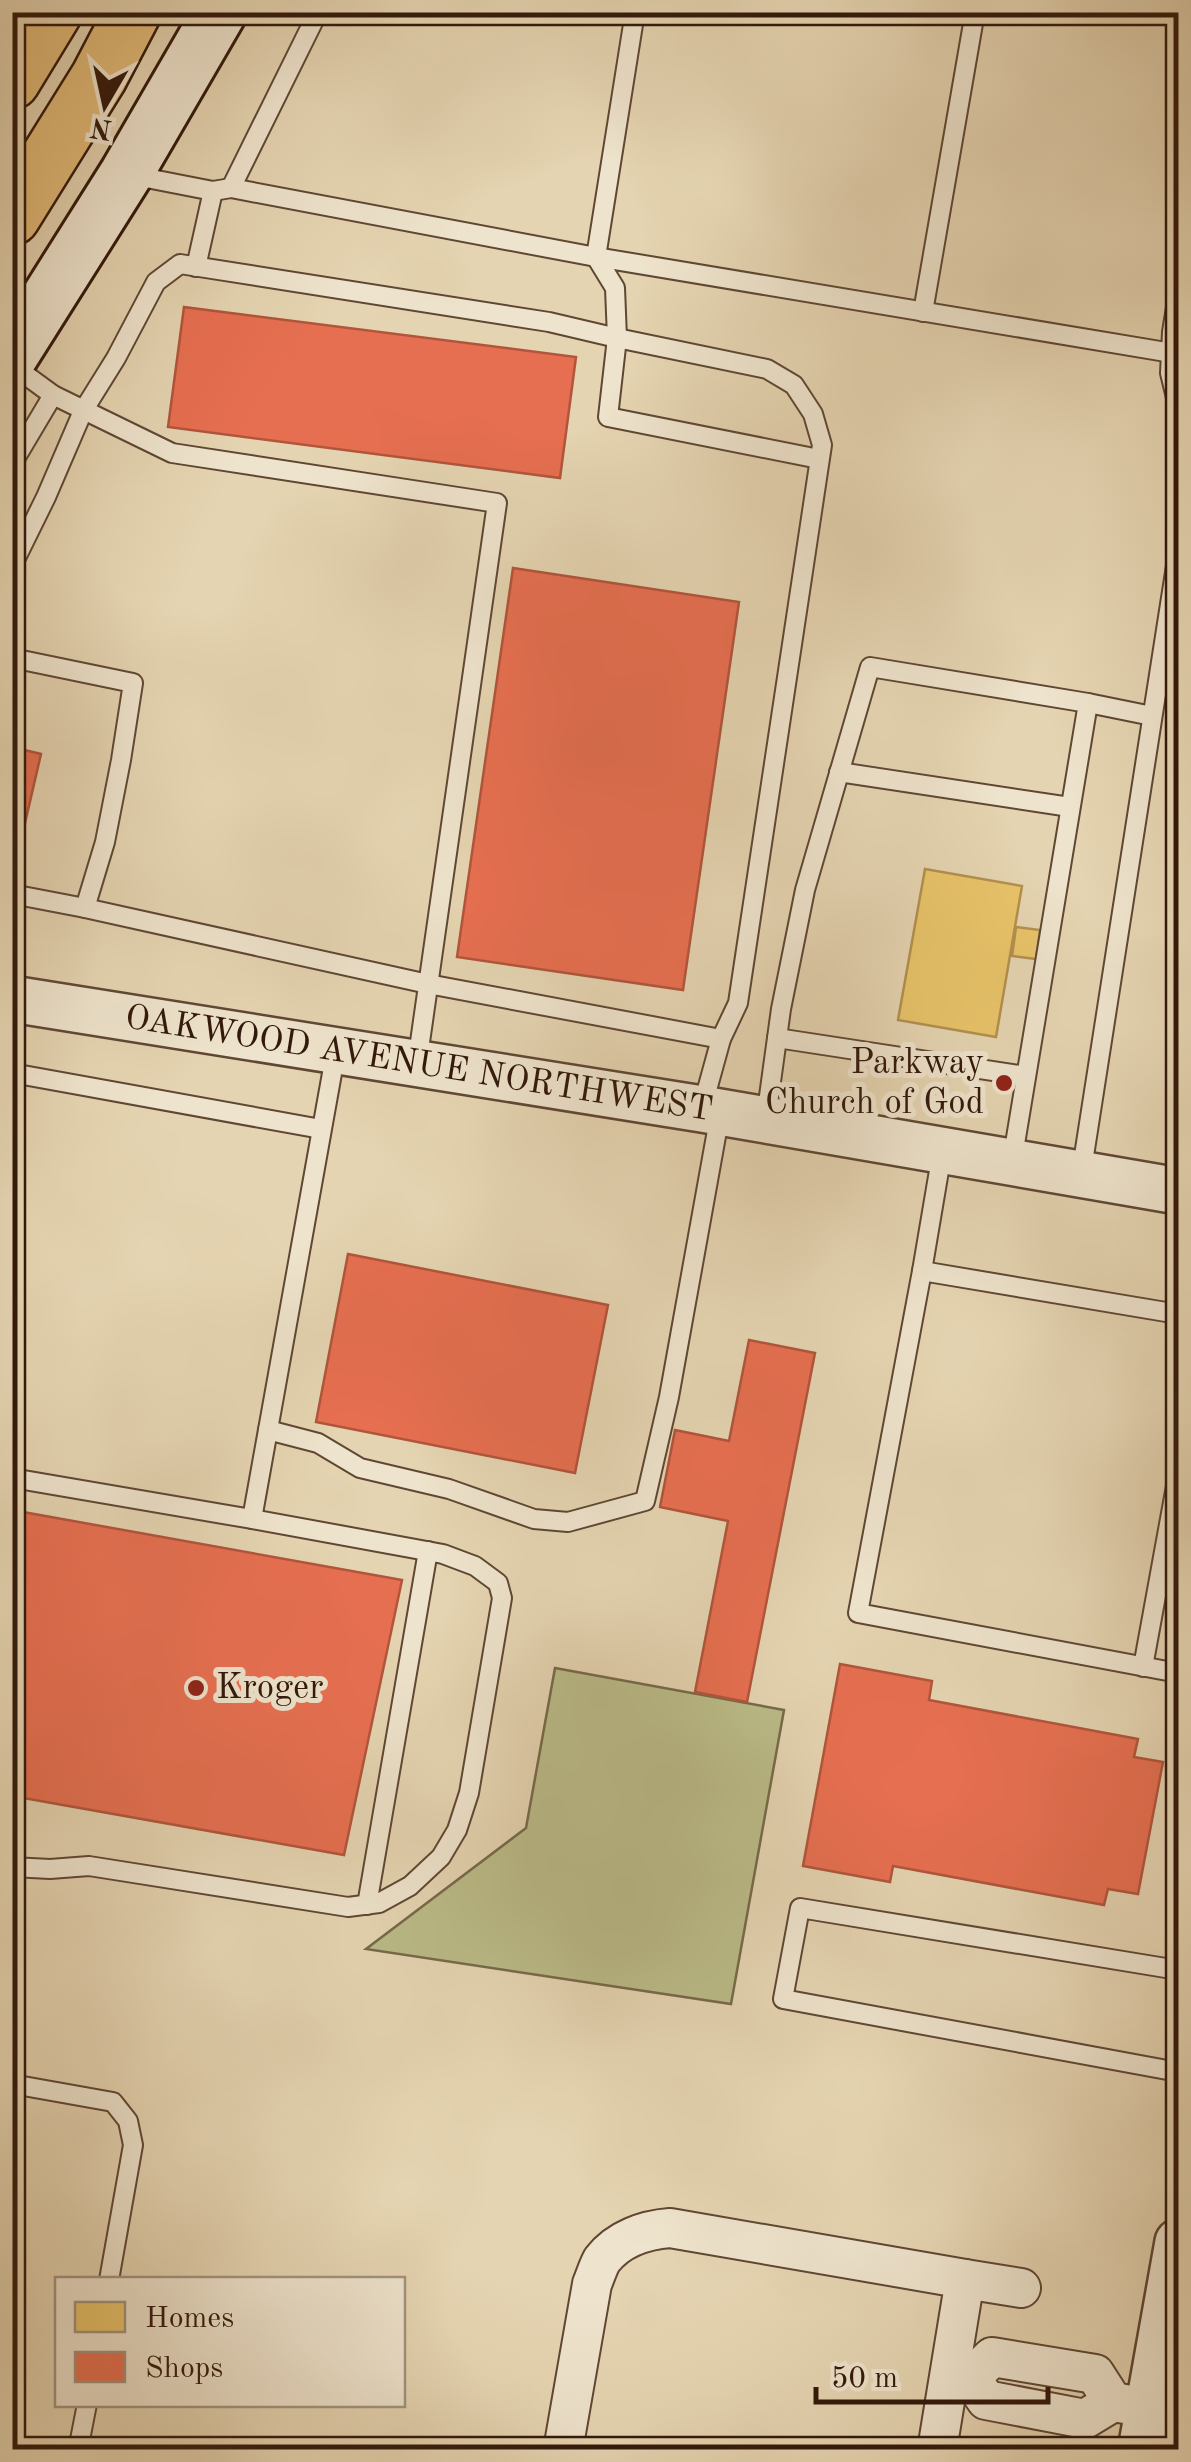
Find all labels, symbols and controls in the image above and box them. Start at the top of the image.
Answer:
north arrow [55,55,155,155]
text: N [88,111,114,142]
street label: OAKWOOD AVENUE NORTHWEST [122,1000,715,1128]
place label: Parkway Church of God [765,1046,984,1121]
marker: Parkway Church of God [993,1072,1015,1094]
place label: Kroger [216,1671,324,1706]
marker: Kroger [185,1677,207,1699]
legend [55,2277,405,2407]
text: Homes [145,2304,234,2334]
scale bar [816,2342,1048,2404]
text: Shops [145,2354,223,2384]
text: 50 m [831,2364,898,2394]

